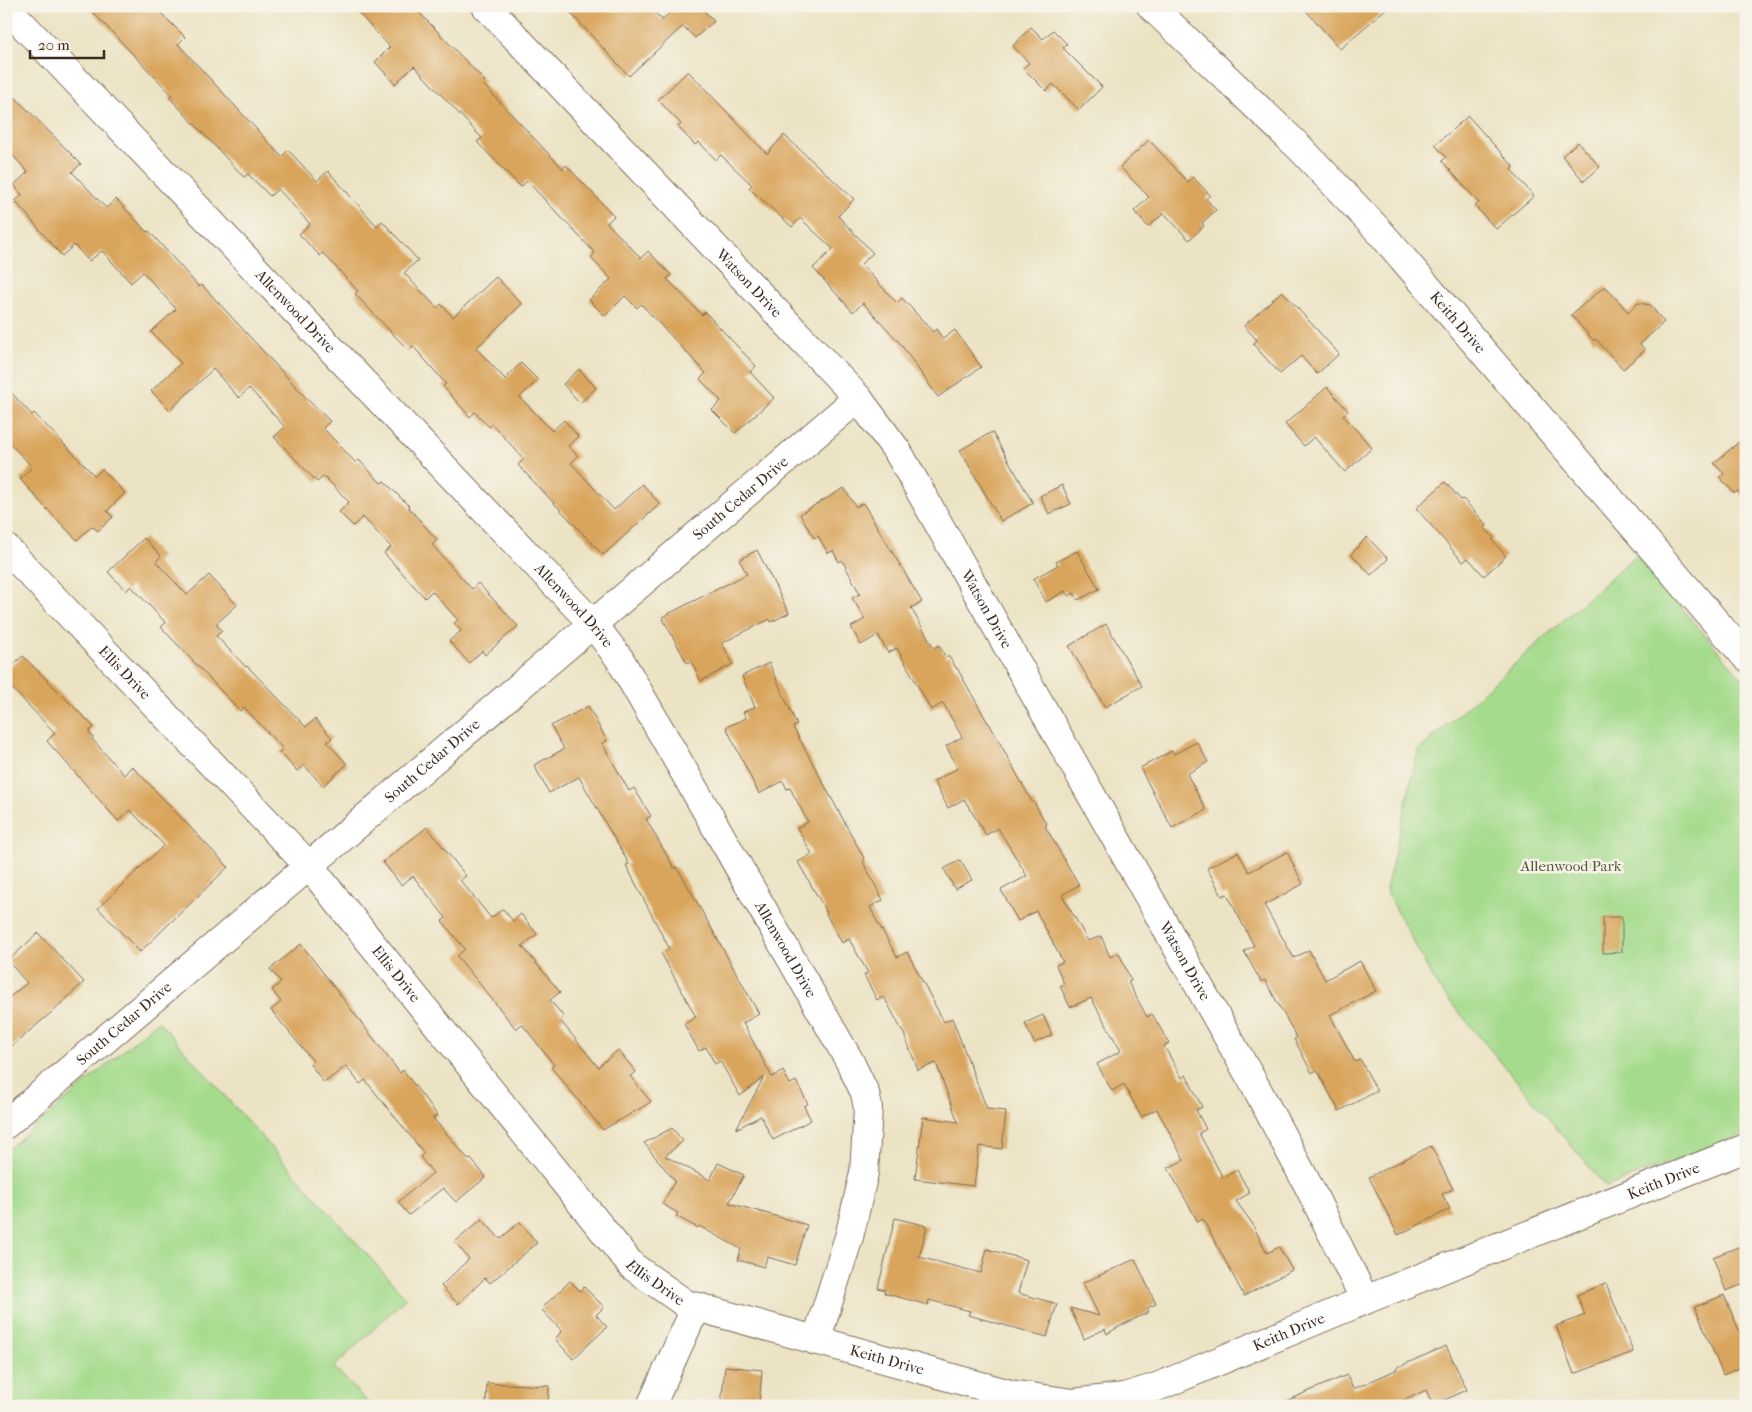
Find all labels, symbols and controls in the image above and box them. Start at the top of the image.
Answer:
scale bar [30,28,104,60]
text: 20 m [38,36,70,54]
street label: Watson Drive [712,244,786,322]
street label: Allenwood Drive [251,265,340,357]
street label: Keith Drive [1426,288,1490,357]
street label: South Cedar Drive [689,452,792,544]
street label: Allenwood Drive [530,559,617,652]
street label: Watson Drive [957,566,1016,652]
street label: Ellis Drive [95,642,155,704]
street label: South Cedar Drive [381,715,484,806]
park label: Allenwood Park [1519,857,1622,875]
street label: Allenwood Drive [751,897,821,1001]
street label: Watson Drive [1155,918,1215,1004]
street label: Ellis Drive [368,942,425,1006]
street label: South Cedar Drive [73,977,176,1069]
street label: Keith Drive [1625,1158,1703,1203]
street label: Ellis Drive [622,1256,689,1310]
street label: Keith Drive [1250,1309,1328,1355]
street label: Keith Drive [848,1341,927,1379]

